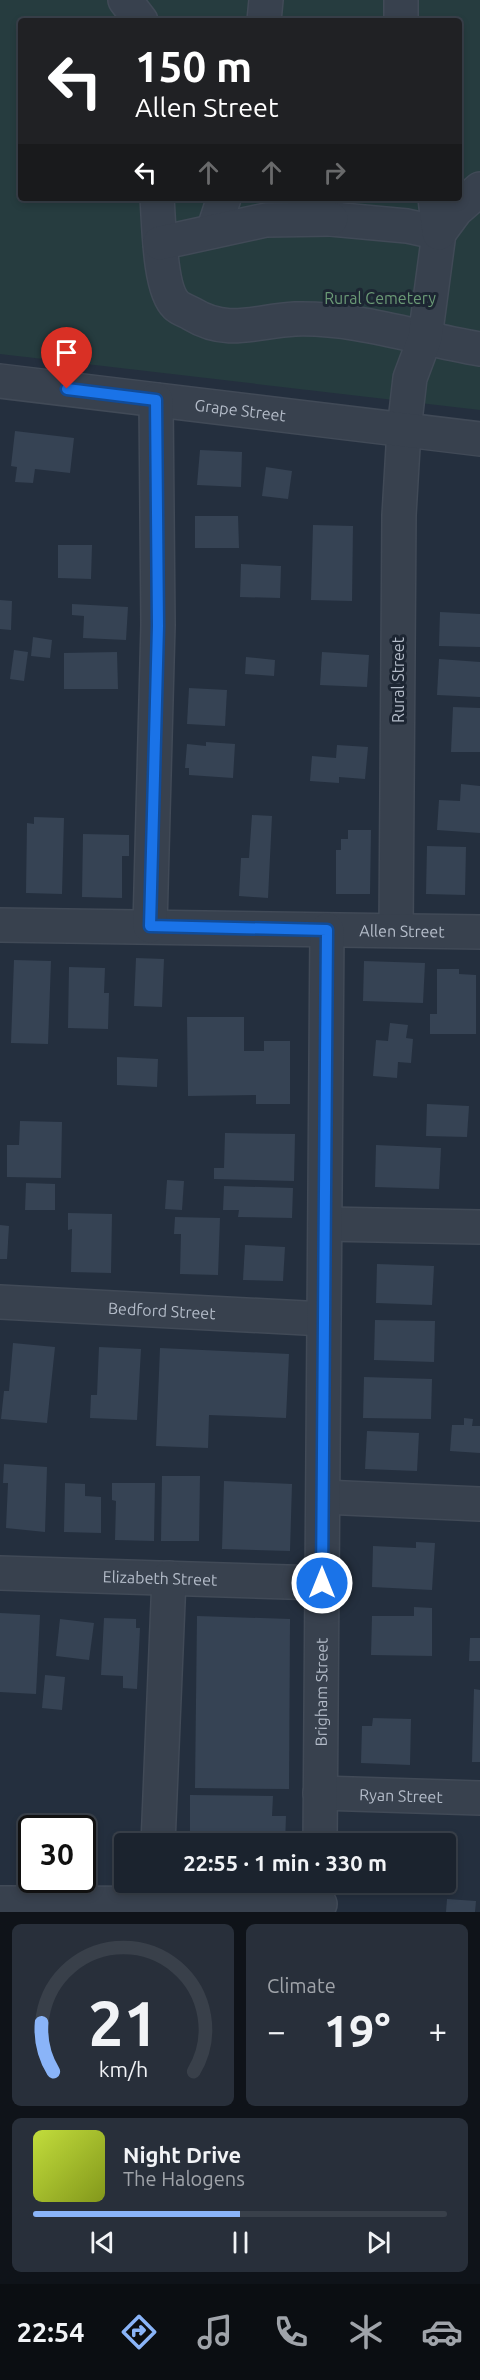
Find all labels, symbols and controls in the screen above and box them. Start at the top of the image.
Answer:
icon: left [36,42,114,120]
text: 150 m [135,43,252,90]
text: Allen Street [135,92,279,122]
icon: left [129,156,162,189]
icon: ahead [192,156,225,189]
icon: ahead [255,156,288,189]
icon: right [318,156,351,189]
park label: Rural Cemetery [324,289,436,307]
pin [41,327,92,389]
icon: arrive [50,336,83,369]
street label: Grape Street [194,396,287,425]
street label: Rural Street [389,636,407,723]
street label: Allen Street [359,921,445,940]
street label: Bedford Street [108,1299,217,1322]
position arrow [290,1551,354,1615]
street label: Elizabeth Street [102,1567,218,1589]
street label: Brigham Street [312,1637,331,1747]
street label: Ryan Street [359,1785,444,1806]
speed limit sign: 30 [18,1815,96,1893]
text: 22:55 · 1 min · 330 m [183,1850,387,1875]
text: Climate [267,1974,336,1997]
text: 21 [88,1988,158,2058]
text: 19° [324,2005,390,2056]
text: − [267,2012,286,2049]
text: + [428,2012,447,2049]
text: km/h [98,2057,148,2081]
text: Night Drive [123,2142,241,2167]
text: The Halogens [123,2167,245,2190]
icon: previous [86,2226,119,2259]
icon: pause [224,2226,257,2259]
icon: next [362,2226,395,2259]
icon: directions [118,2311,160,2353]
icon: music [194,2311,236,2353]
icon: phone [270,2311,312,2353]
icon: climate [345,2311,387,2353]
icon: car [421,2311,463,2353]
text: 22:54 [17,2317,84,2347]

